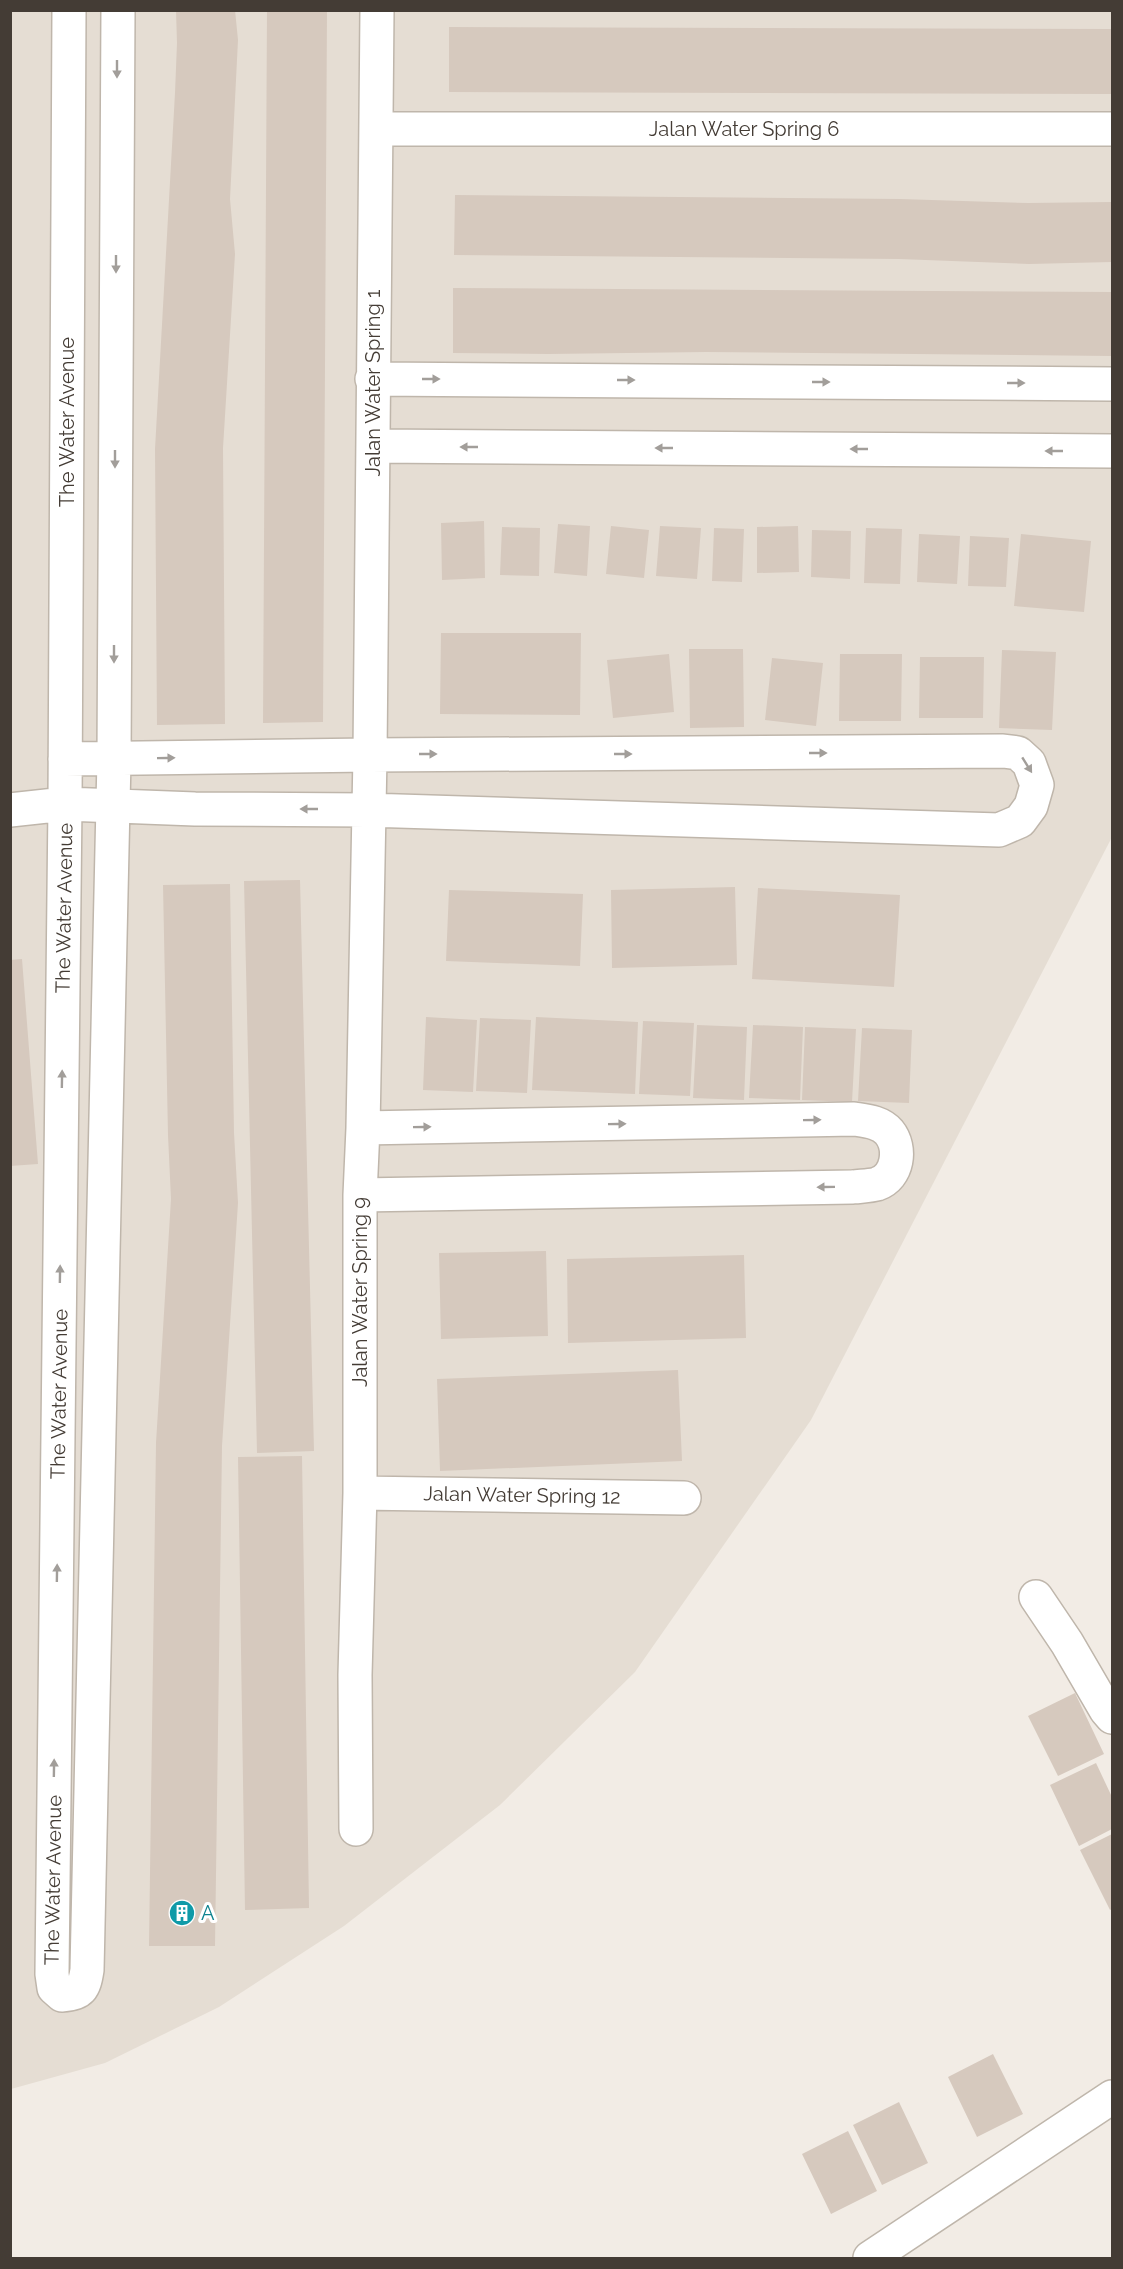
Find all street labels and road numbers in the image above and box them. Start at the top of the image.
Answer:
street label: Jalan Water Spring 6 [649,117,839,141]
street label: Jalan Water Spring 1 [361,289,385,476]
street label: The Water Avenue [55,337,79,507]
street label: The Water Avenue [51,822,77,993]
street label: Jalan Water Spring 9 [348,1197,372,1387]
street label: The Water Avenue [46,1308,72,1479]
street label: Jalan Water Spring 12 [423,1481,621,1509]
street label: The Water Avenue [40,1794,66,1965]

